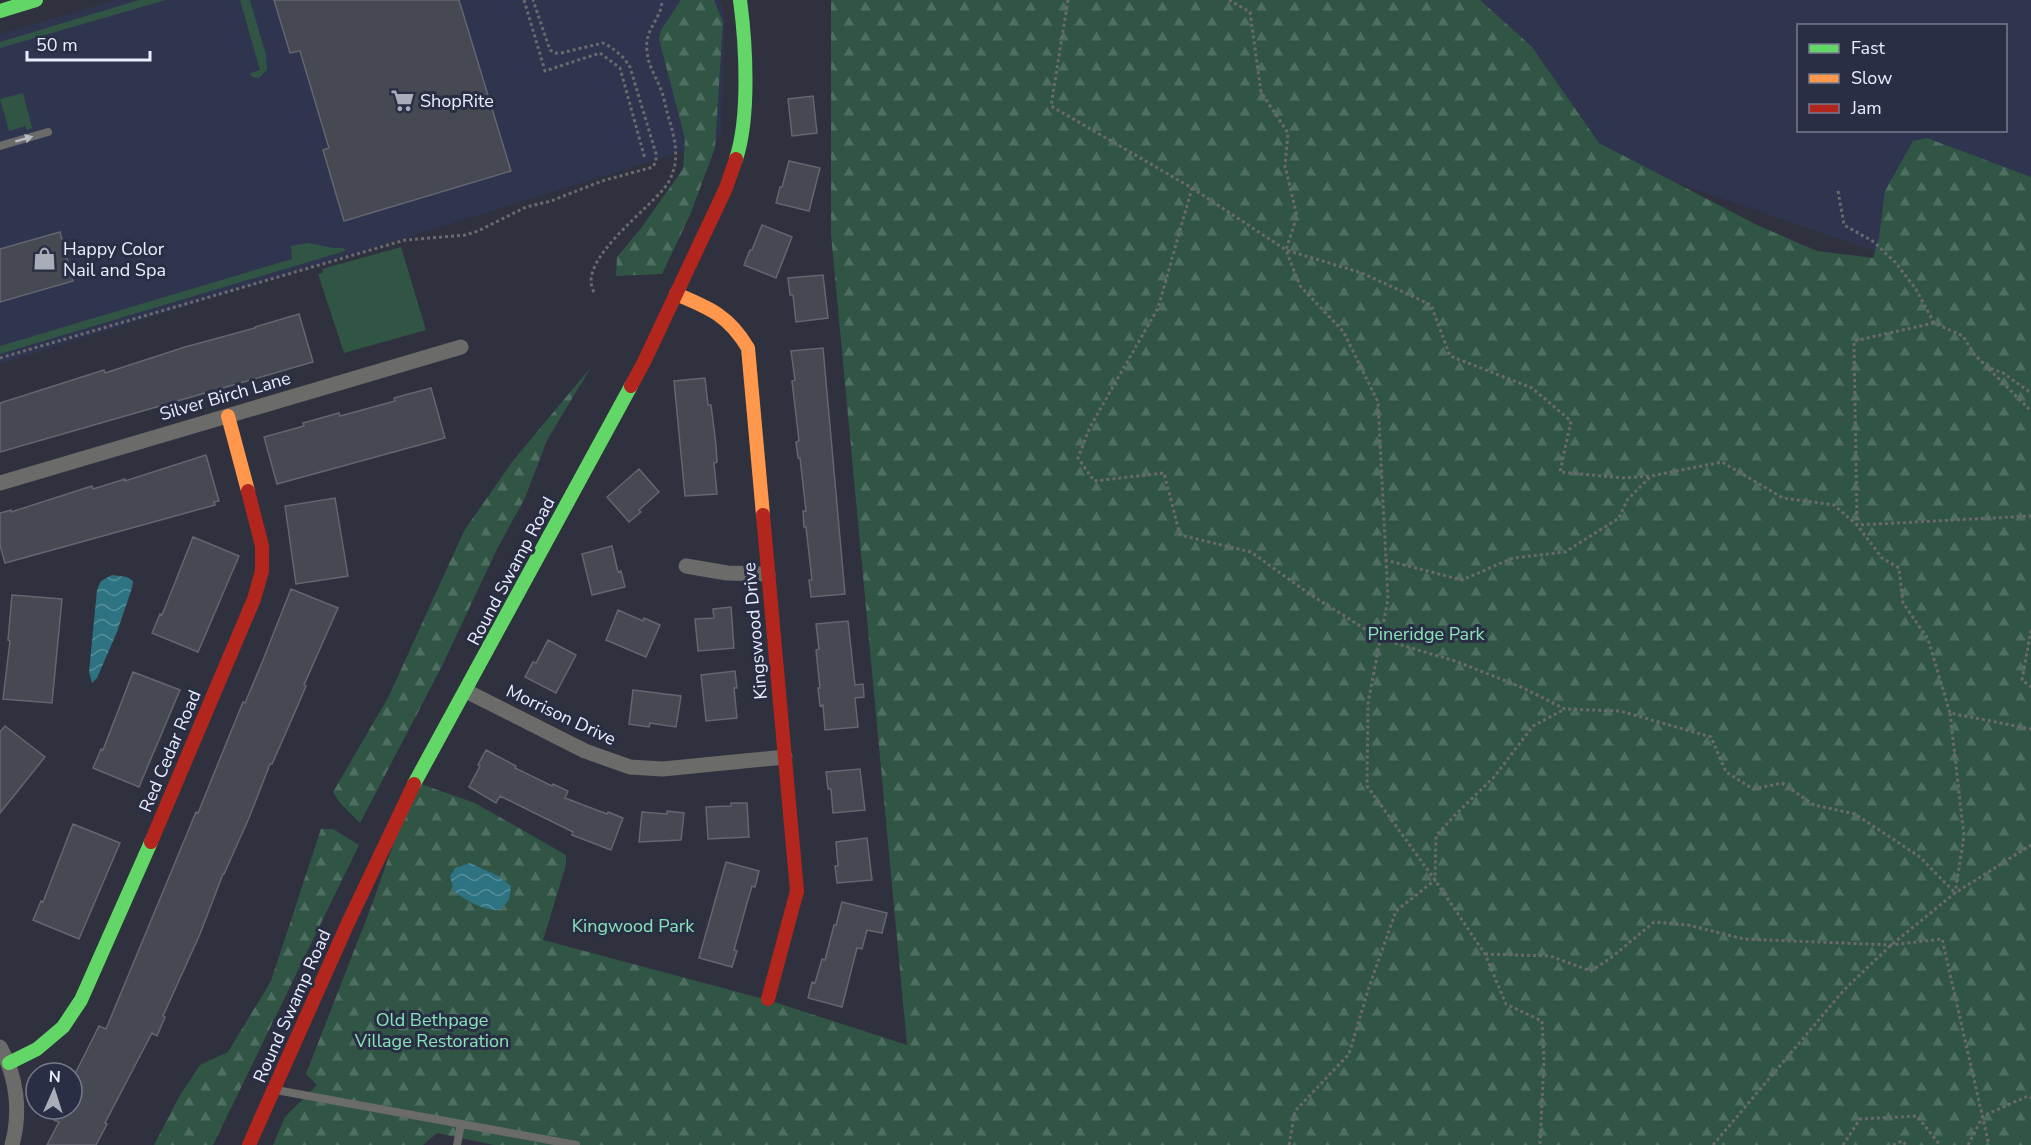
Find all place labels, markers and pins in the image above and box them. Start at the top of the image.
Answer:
supermarket icon: ShopRite [389,88,415,114]
place label: ShopRite [420,89,494,113]
place label: Happy Color Nail and Spa [63,237,166,282]
shop icon: Happy Color Nail and Spa [32,246,58,272]

